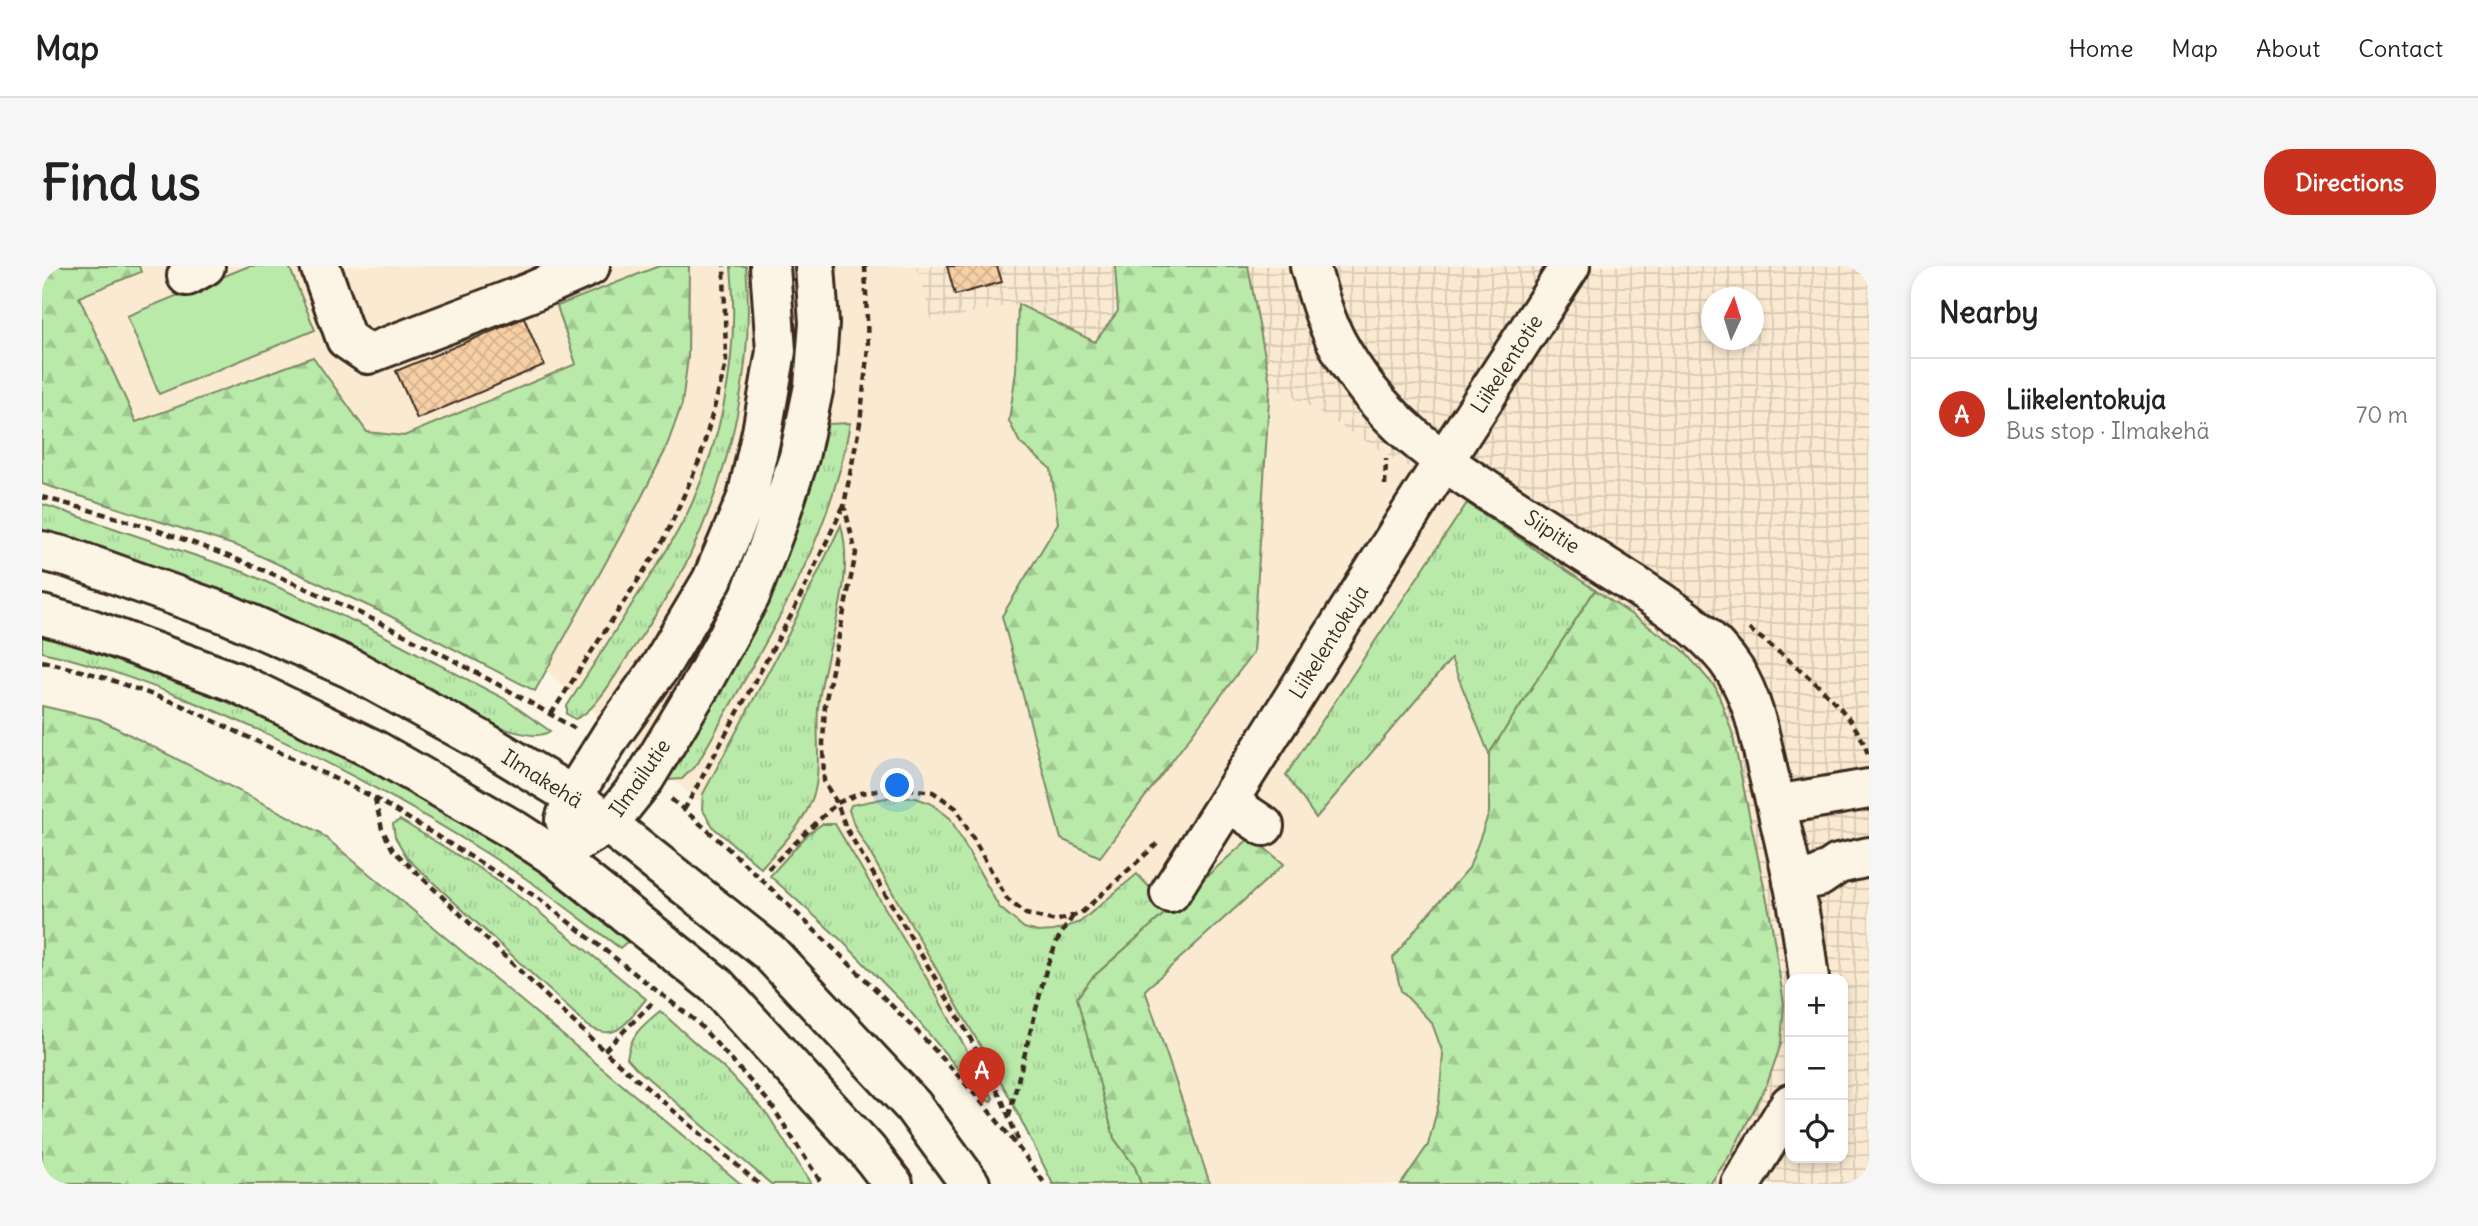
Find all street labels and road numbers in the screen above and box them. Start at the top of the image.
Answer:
street label: Liikelentotie [1465,309,1549,418]
street label: Siipitie [1519,504,1585,559]
street label: Liikelentokuja [1283,580,1374,704]
street label: Ilmailutie [603,733,676,822]
street label: Ilmakehä [497,743,588,814]

